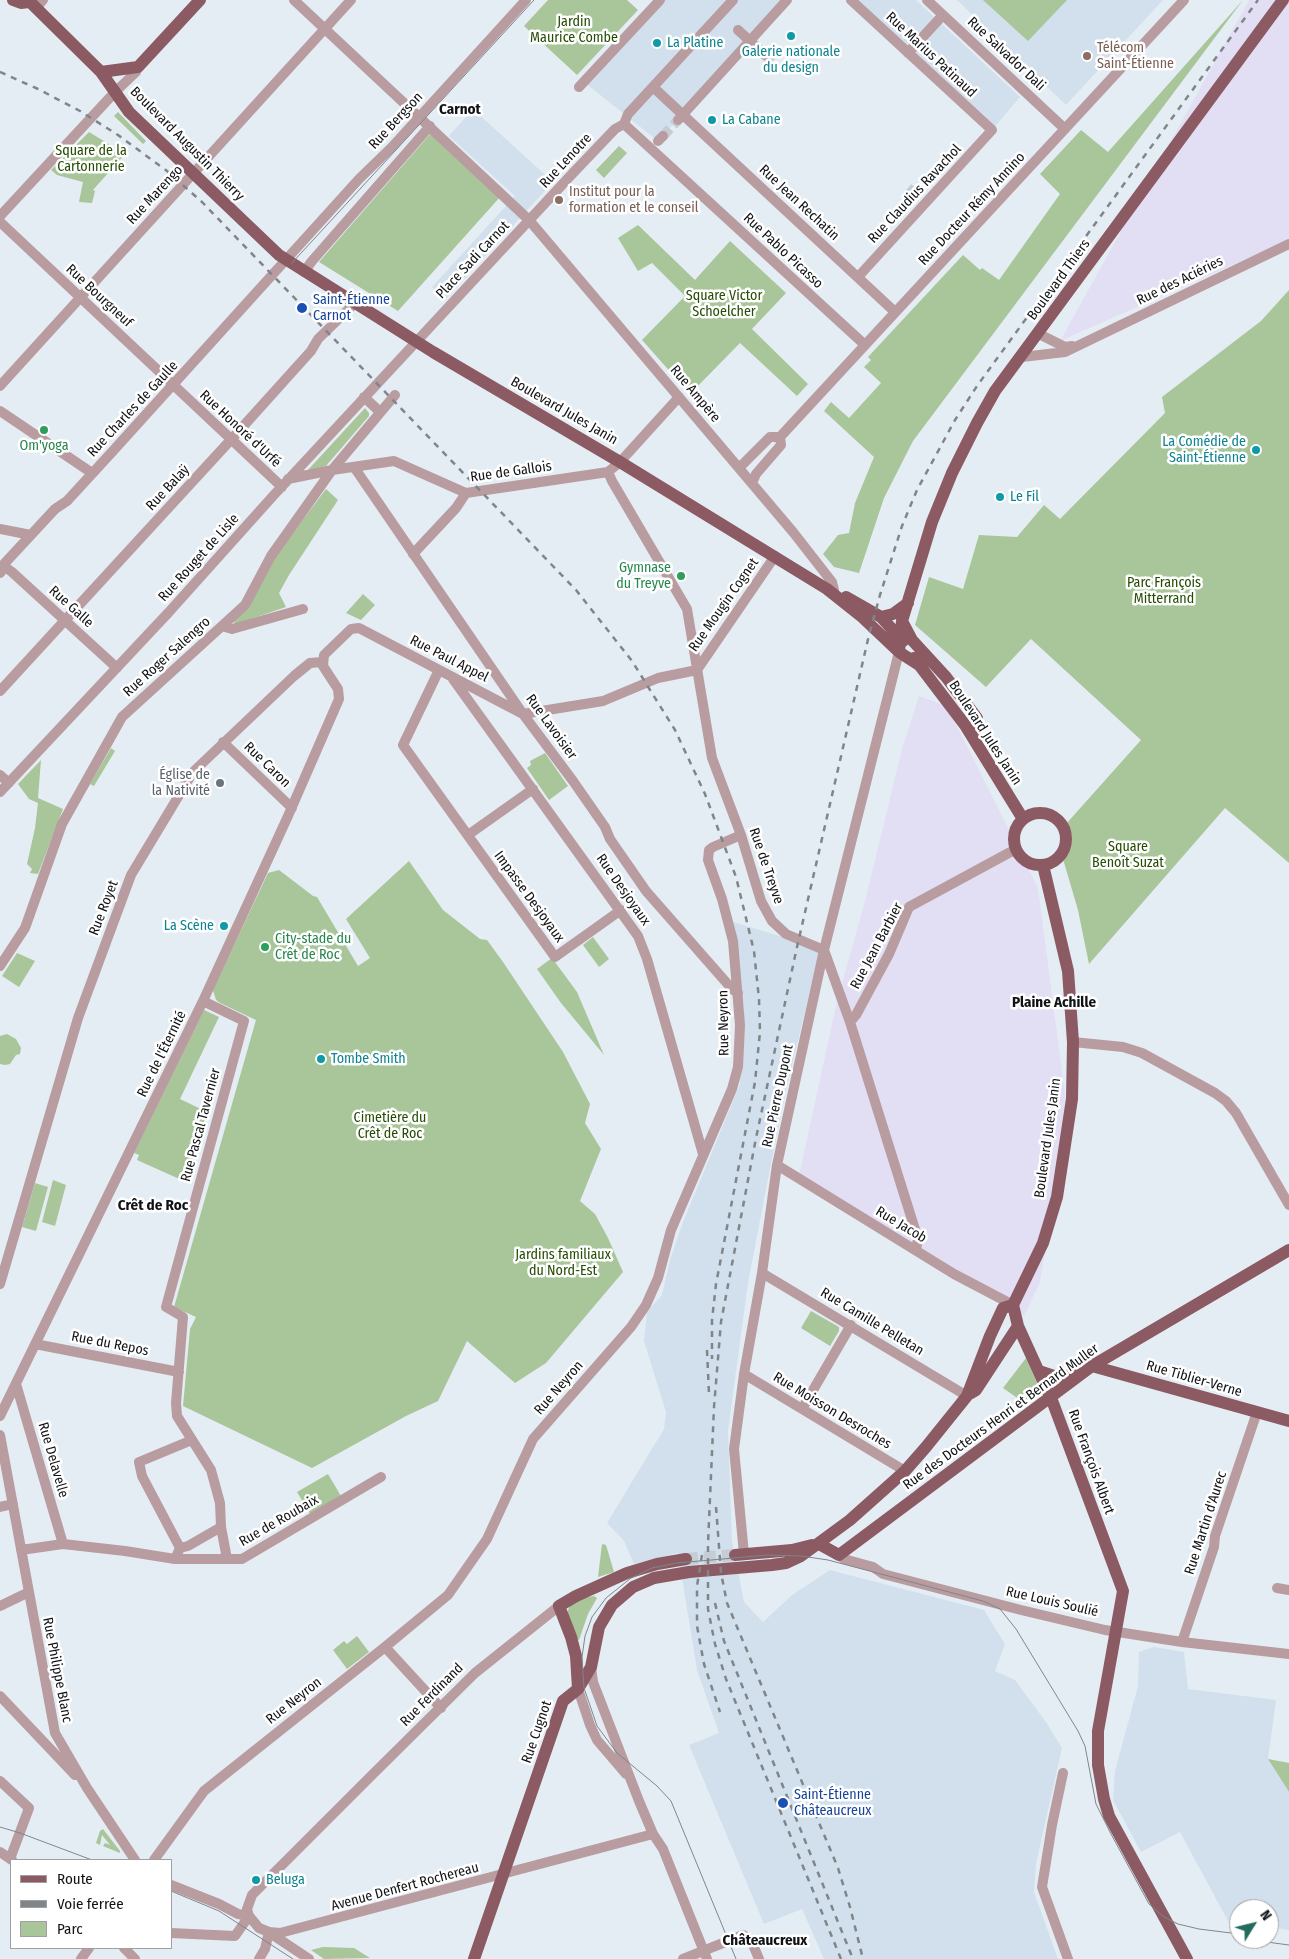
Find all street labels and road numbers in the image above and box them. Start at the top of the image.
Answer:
street label: Rue Marius Patinaud [882,9,980,101]
street label: Rue Salvador Dali [964,14,1048,94]
street label: Boulevard Augustin Thierry [126,83,248,205]
street label: Rue Bergson [365,89,427,153]
street label: Rue Lenotre [536,130,596,192]
street label: Rue Claudius Ravachol [865,141,965,247]
street label: Rue Docteur Rémy Annino [915,149,1029,269]
street label: Rue Marengo [123,162,187,228]
street label: Rue Jean Rechatin [755,162,843,244]
street label: Rue Pablo Picasso [740,210,826,292]
street label: Place Sadi Carnot [433,218,513,302]
street label: Boulevard Thiers [1024,236,1094,324]
street label: Rue des Aciéries [1134,253,1226,309]
street label: Rue Bourgneuf [62,261,136,331]
street label: Rue Charles de Gaulle [84,357,182,461]
street label: Rue Ampère [666,362,724,426]
street label: Boulevard Jules Janin [507,373,621,449]
street label: Rue Honoré d'Urfé [196,387,284,471]
street label: Rue de Gallois [469,458,553,486]
street label: Rue Balaÿ [143,462,193,514]
street label: Rue Rouget de Lisle [155,511,243,605]
street label: Rue Mougin Cognet [686,555,762,655]
street label: Rue Galle [45,583,97,631]
street label: Rue Roger Salengro [120,613,214,701]
street label: Rue Paul Appel [407,632,491,686]
street label: Boulevard Jules Janin [945,678,1025,788]
street label: Rue Lavoisier [522,691,580,763]
street label: Rue Caron [240,739,294,791]
street label: Rue de Treyve [745,826,787,906]
street label: Impasse Desjoyaux [490,848,568,946]
street label: Rue Desjoyaux [592,851,654,929]
street label: Rue Royet [86,878,122,938]
street label: Rue Jean Barbier [847,900,907,992]
street label: Rue Neyron [715,990,733,1056]
street label: Rue de l'Éternité [134,1008,190,1100]
street label: Rue Pierre Dupont [759,1043,797,1149]
street label: Rue Pascal Tavernier [178,1066,224,1184]
street label: Boulevard Jules Janin [1031,1077,1065,1199]
street label: Rue Jacob [873,1203,929,1247]
street label: Rue Camille Pelletan [817,1285,927,1359]
street label: Rue du Repos [70,1328,150,1360]
street label: Rue des Docteurs Henri et Bernard Muller [900,1340,1102,1494]
street label: Rue Tiblier-Verne [1144,1357,1244,1401]
street label: Rue Neyron [531,1358,587,1418]
street label: Rue Moisson Desroches [770,1369,894,1453]
street label: Rue François Albert [1064,1407,1118,1517]
street label: Rue Delavelle [34,1420,72,1500]
street label: Rue Martin d'Aurec [1181,1469,1231,1577]
street label: Rue de Roubaix [236,1492,322,1550]
street label: Rue Louis Soulié [1004,1583,1100,1621]
street label: Rue Philippe Blanc [39,1616,75,1724]
street label: Rue Ferdinand [397,1660,467,1730]
street label: Rue Neyron [263,1674,325,1728]
street label: Rue Cugnot [518,1698,556,1766]
street label: Avenue Denfert Rochereau [329,1859,481,1915]

